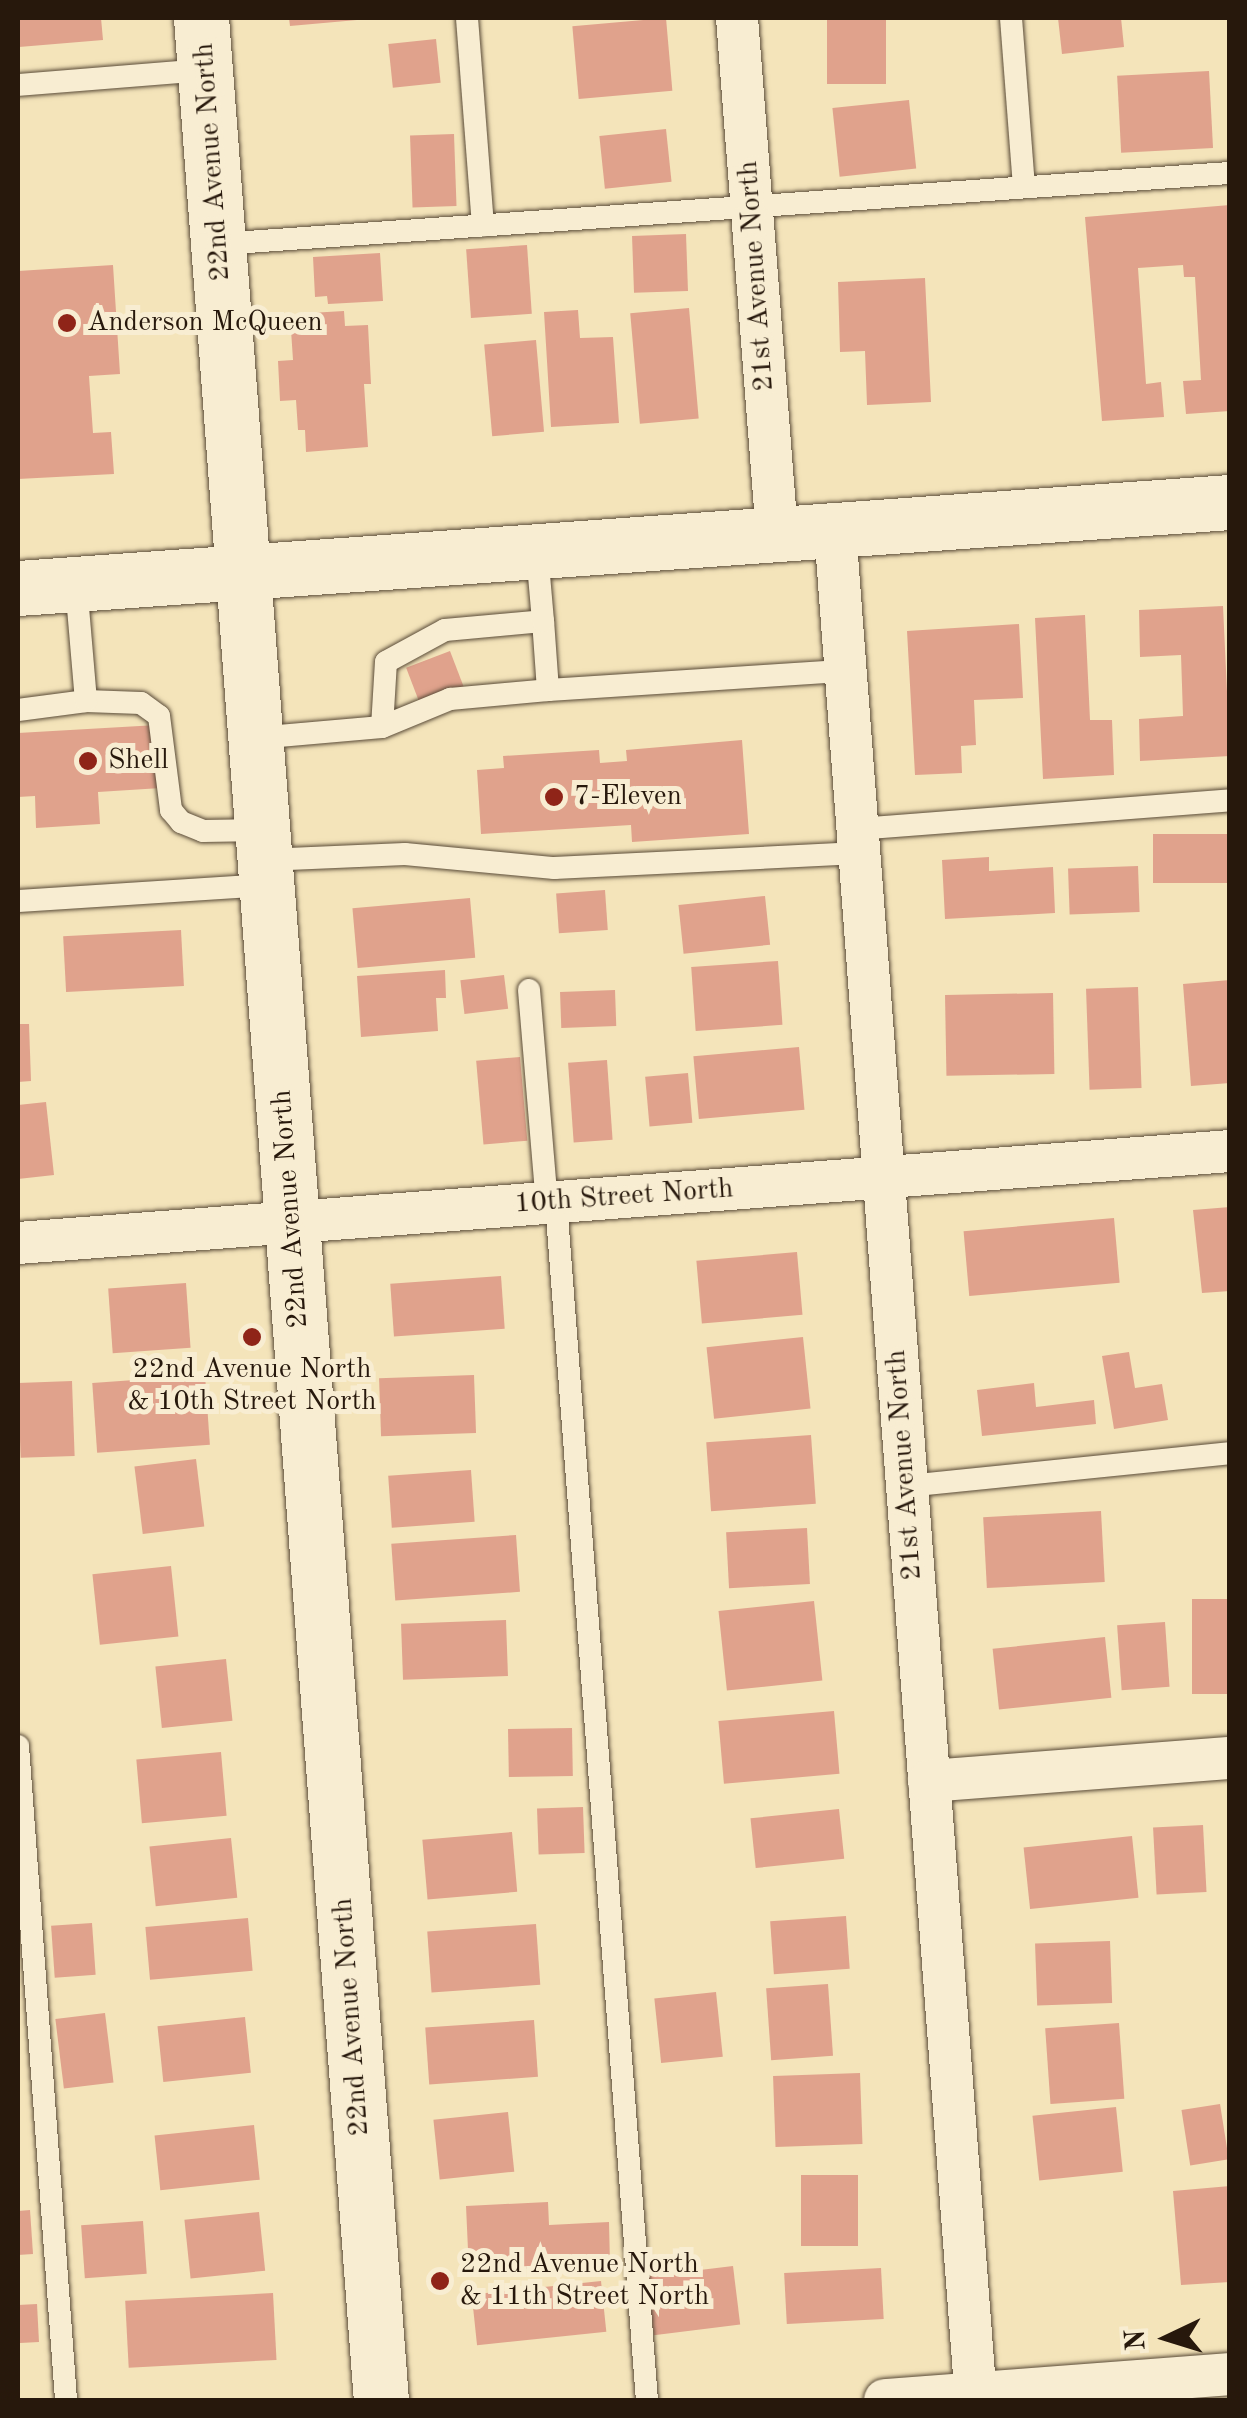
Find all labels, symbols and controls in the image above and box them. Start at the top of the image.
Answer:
street label: 22nd Avenue North [188,42,238,282]
street label: 21st Avenue North [732,160,782,392]
place label: Anderson McQueen [87,306,323,340]
marker: Anderson McQueen [56,312,78,334]
place label: Shell [108,744,169,778]
marker: Shell [77,750,99,772]
place label: 7-Eleven [574,780,682,814]
marker: 7-Eleven [543,786,565,808]
street label: 22nd Avenue North [266,1089,316,1329]
street label: 10th Street North [513,1173,735,1221]
marker: 22nd Avenue North & 10th Street North [241,1326,263,1348]
street label: 21st Avenue North [880,1349,930,1581]
place label: 22nd Avenue North & 10th Street North [127,1353,377,1419]
street label: 22nd Avenue North [327,1897,377,2137]
place label: 22nd Avenue North & 11th Street North [460,2248,709,2314]
marker: 22nd Avenue North & 11th Street North [429,2270,451,2292]
north arrow [1117,2288,1217,2388]
text: N [1122,2328,1152,2352]

